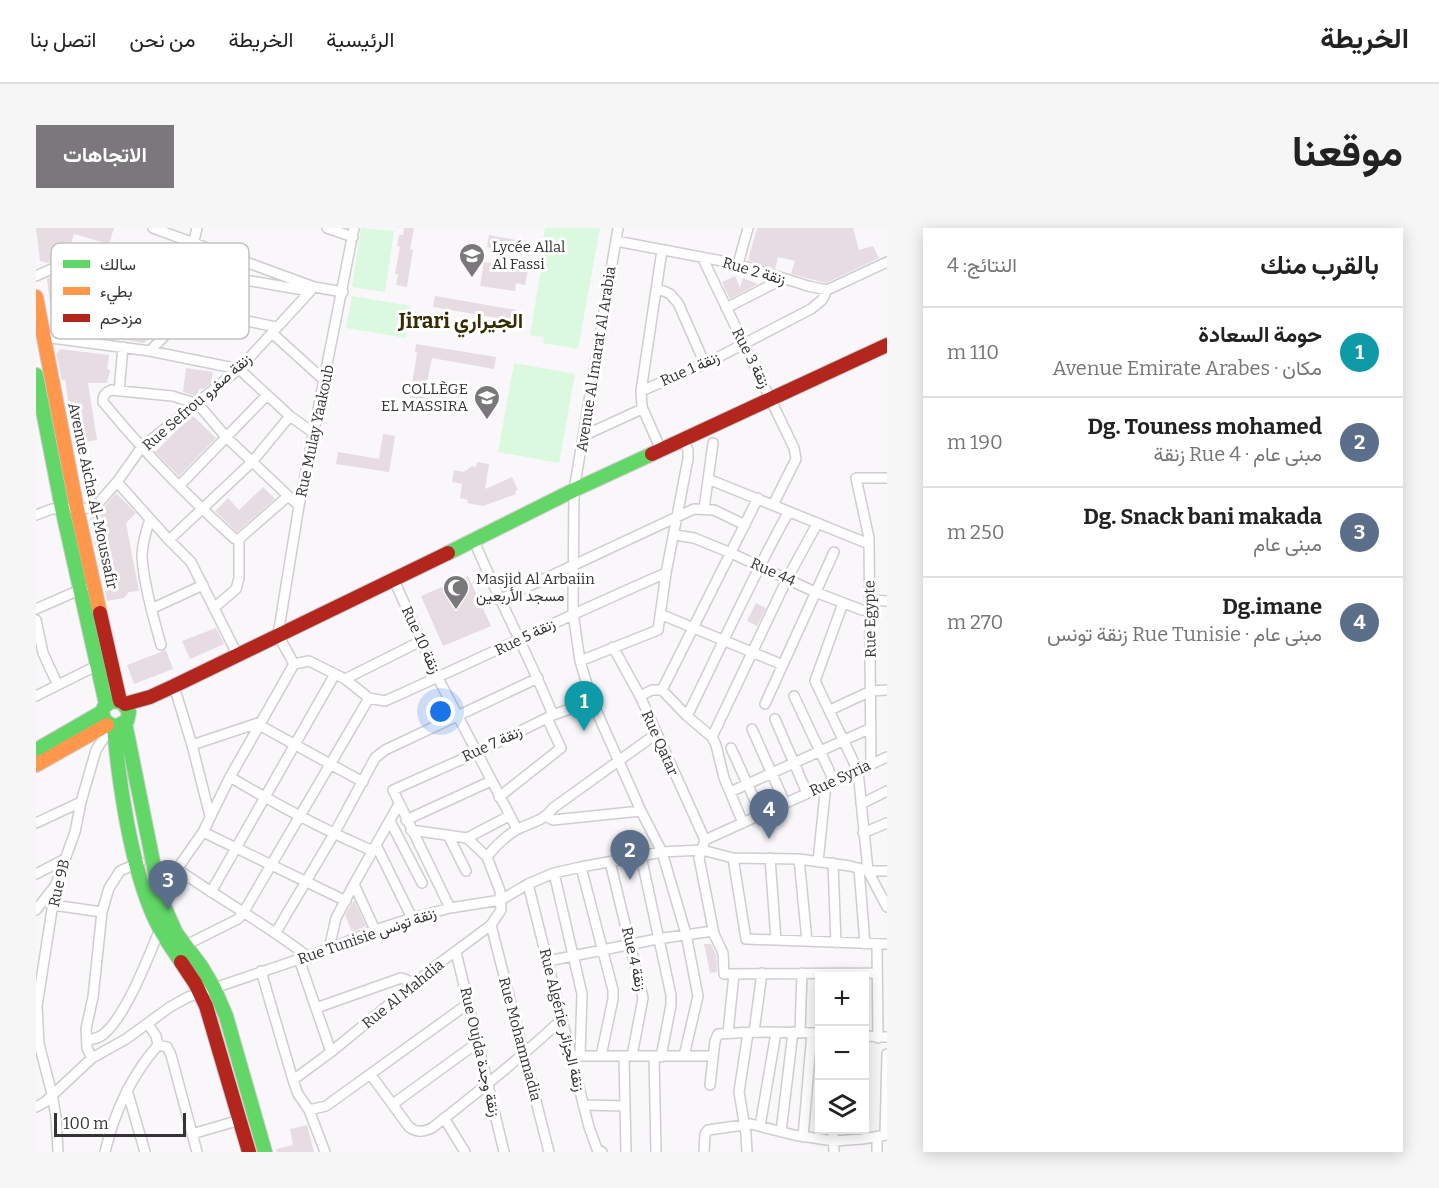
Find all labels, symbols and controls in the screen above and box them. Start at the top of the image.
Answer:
text: الخريطة [1320,22,1409,55]
text: اتصل بنا [30,27,96,53]
text: من نحن [129,27,195,53]
text: الخريطة [228,27,293,53]
text: الرئيسية [326,27,394,53]
button: الاتجاهات [36,125,174,188]
text: موقعنا [1292,127,1403,177]
place label: Lycée Allal Al Fassi [492,238,565,273]
school or university icon: Lycée Allal Al Fassi [457,241,487,279]
legend [51,243,249,339]
text: بالقرب منك [1260,250,1379,281]
street label: Rue 2 زنقة [720,253,788,289]
text: النتائج: 4 [947,253,1017,277]
text: سالك [100,255,136,274]
street label: Avenue Al Imarat Al Arabia [572,265,620,453]
text: بطيء [100,282,132,305]
district label: Jirari الجيراري [398,308,523,338]
text: مزدحم [100,309,142,329]
text: حومة السعادة [1198,321,1322,348]
street label: Rue 3 زنقة [728,325,774,391]
text: 110 m [947,340,999,364]
text: 1 [1355,340,1364,364]
street label: Rue 1 زنقة [658,348,722,390]
street label: Rue Sefrou زنقة صفرو [139,350,255,454]
text: مكان · Avenue Emirate Arabes [1052,356,1322,380]
street label: Rue Mulay Yaakoub [292,363,338,499]
place label: COLLÈGE EL MASSIRA [381,380,468,415]
school or university icon: COLLÈGE EL MASSIRA [472,383,502,421]
street label: Avenue Aicha Al-Moussafir [64,401,122,591]
text: Dg. Touness mohamed [1087,413,1322,440]
text: 190 m [947,430,1003,454]
text: 2 [1354,430,1365,454]
text: مبنى عام · Rue 4 زنقة [1154,442,1322,466]
text: Dg. Snack bani makada [1083,503,1322,530]
text: 250 m [947,520,1004,544]
text: 3 [1354,520,1365,544]
text: مبنى عام [1253,532,1322,556]
street label: Rue 44 [748,554,799,590]
place label: Masjid Al Arbaiin مسجد الأربعين [476,570,595,606]
mosque icon: Masjid Al Arbaiin مسجد الأربعين [441,573,471,611]
street label: Rue Egypte [860,580,880,658]
text: Dg.imane [1222,593,1322,620]
street label: Rue 10 زنقة [398,603,444,677]
text: 270 m [947,610,1003,634]
text: 4 [1353,610,1366,634]
street label: Rue 5 زنقة [492,615,558,659]
text: مبنى عام · Rue Tunisie زنقة تونس [1047,622,1322,646]
pin: 1 [564,682,604,731]
your location [426,697,455,726]
street label: Rue Qatar [638,708,682,779]
street label: Rue 7 زنقة [459,722,525,766]
street label: Rue Syria [807,756,873,800]
pin: 4 [750,790,788,839]
pin: 2 [610,830,650,880]
street label: Rue 9B [45,857,73,909]
pin: 3 [148,860,188,910]
street label: Rue Tunisie زنقة تونس [295,904,439,969]
street label: Rue 4 زنقة [618,925,650,993]
street label: Rue Algérie زنقة الجزائر [536,947,588,1093]
street label: Rue Al Mahdia [359,956,447,1032]
map controls [815,972,869,1134]
button: + [815,972,869,1026]
street label: Rue Mohammadia [495,975,545,1103]
street label: Rue Oujda زنقة وجدة [456,985,504,1119]
button: − [815,1026,869,1080]
button: layers [815,1080,869,1134]
scale bar [54,1110,186,1138]
text: 100 m [63,1114,108,1133]

